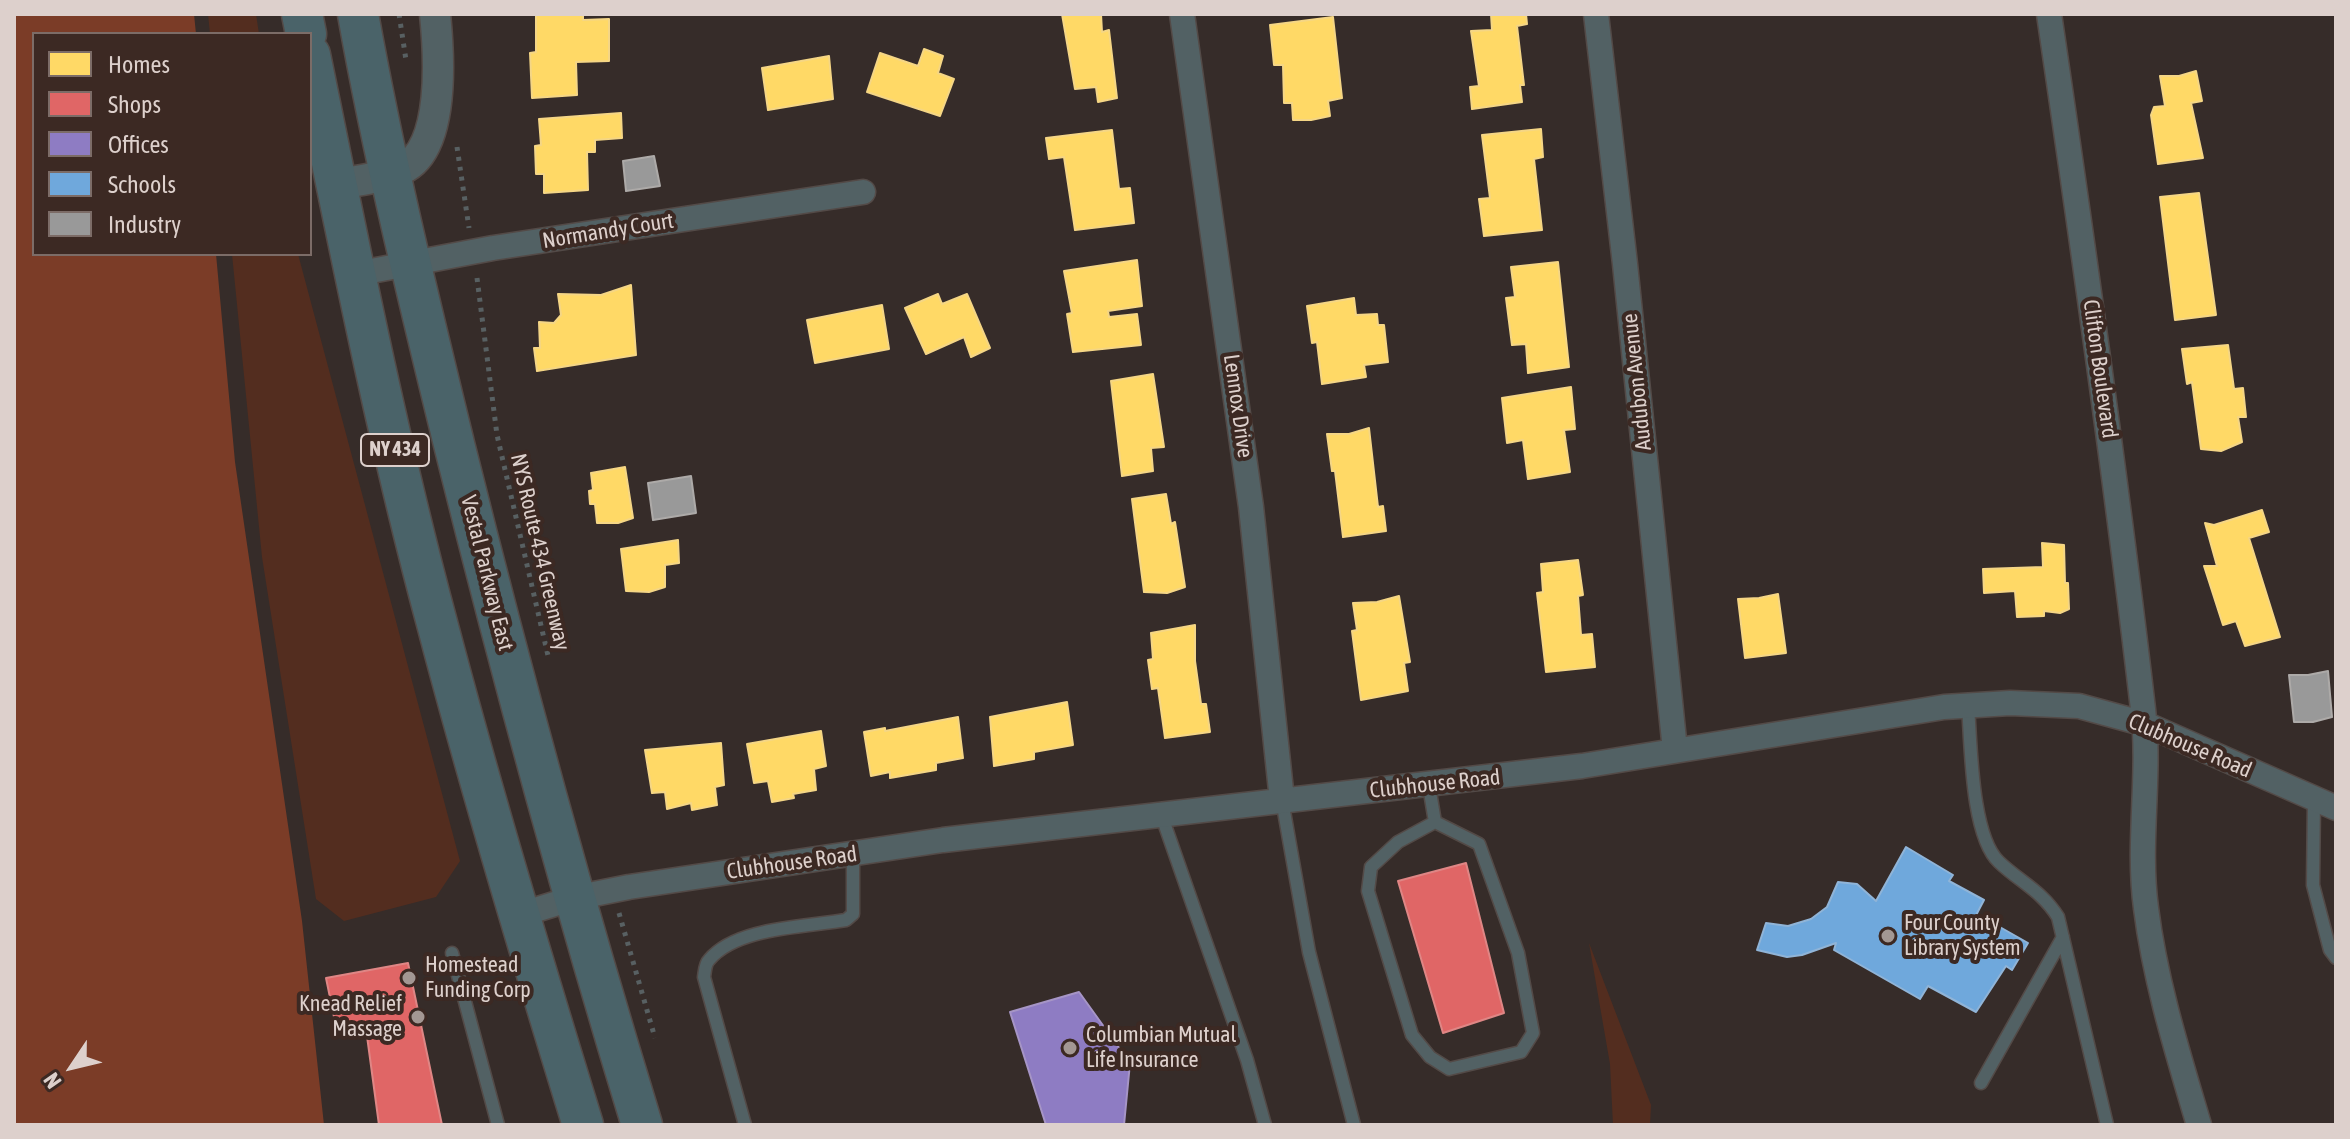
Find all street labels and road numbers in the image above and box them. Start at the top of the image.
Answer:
street label: Normandy Court [540,208,676,254]
street label: Clifton Boulevard [2077,298,2123,440]
street label: Audubon Avenue [1617,312,1657,452]
street label: Lennox Drive [1218,352,1258,460]
road number: NY 434 [361,434,429,466]
street label: NYS Route 434 Greenway [505,451,575,653]
street label: Vestal Parkway East [455,493,519,653]
street label: Clubhouse Road [2124,708,2256,784]
street label: Clubhouse Road [1368,764,1502,804]
street label: Clubhouse Road [725,841,859,885]

